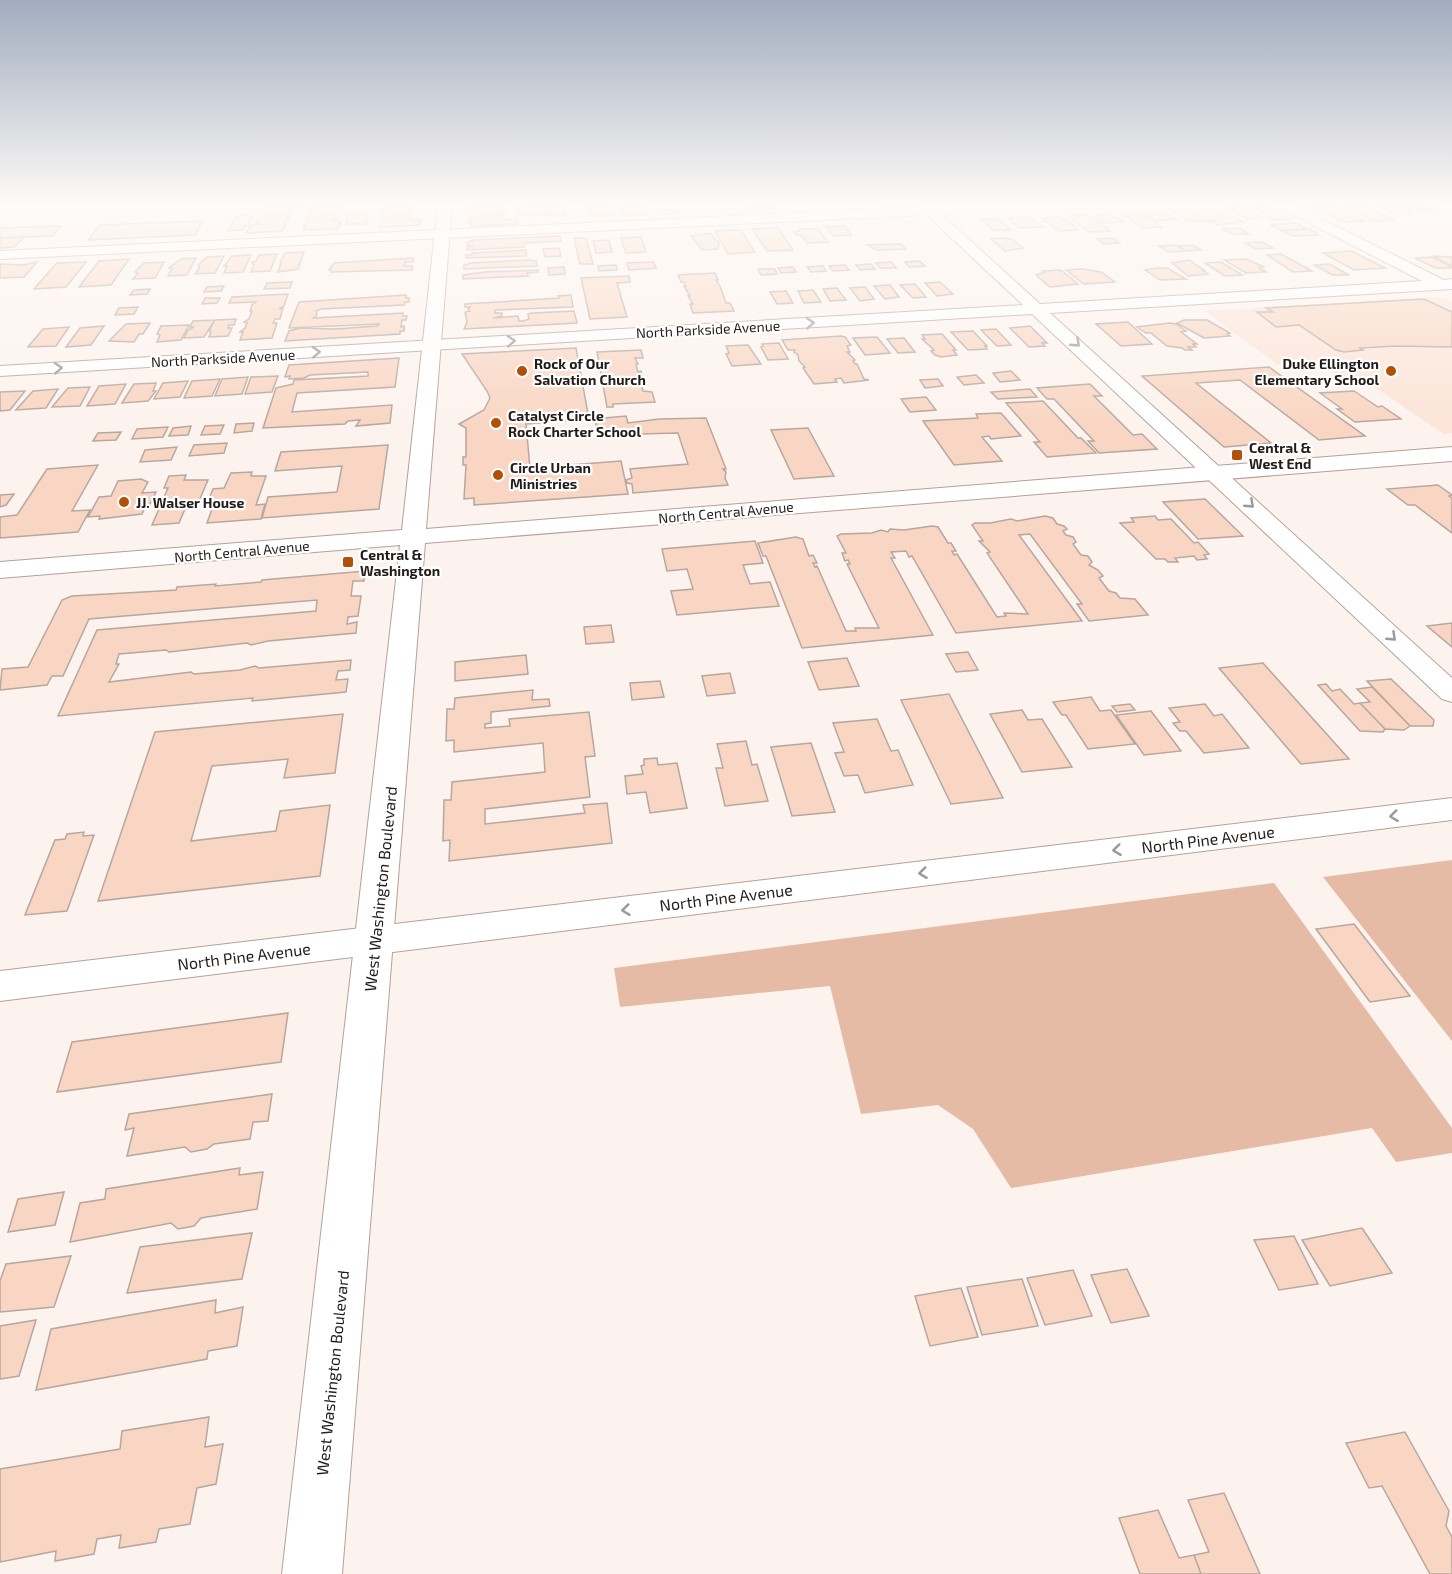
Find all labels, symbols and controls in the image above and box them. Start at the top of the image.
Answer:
one-way arrow [806,316,815,329]
street label: North Parkside Avenue [635,317,781,341]
one-way arrow [506,334,515,347]
one-way arrow [1068,336,1079,347]
street label: North Parkside Avenue [150,346,296,370]
one-way arrow [311,346,320,359]
place label: Rock of Our Salvation Church [534,355,646,388]
place label: Duke Ellington Elementary School [1255,355,1379,388]
one-way arrow [54,361,63,374]
marker: Rock of Our Salvation Church [515,364,529,378]
marker: Duke Ellington Elementary School [1384,364,1398,378]
place label: Catalyst Circle Rock Charter School [508,407,641,440]
marker: Catalyst Circle Rock Charter School [489,416,503,430]
place label: Central & West End [1249,439,1312,472]
marker: Central & West End [1230,448,1244,462]
place label: Circle Urban Ministries [510,459,591,492]
marker: Circle Urban Ministries [491,468,505,482]
place label: JJ. Walser House [136,494,245,511]
marker: JJ. Walser House [117,495,131,509]
one-way arrow [1242,497,1253,508]
street label: North Central Avenue [658,498,794,526]
street label: North Central Avenue [174,537,310,565]
place label: Central & Washington [360,546,440,579]
marker: Central & Washington [341,555,355,569]
one-way arrow [1385,630,1396,641]
street label: West Washington Boulevard [360,785,400,993]
one-way arrow [1389,809,1399,822]
street label: North Pine Avenue [1140,821,1276,857]
one-way arrow [1112,843,1122,856]
one-way arrow [919,867,928,879]
street label: North Pine Avenue [658,879,794,915]
one-way arrow [621,903,630,915]
street label: North Pine Avenue [176,938,312,974]
street label: West Washington Boulevard [312,1269,352,1477]

